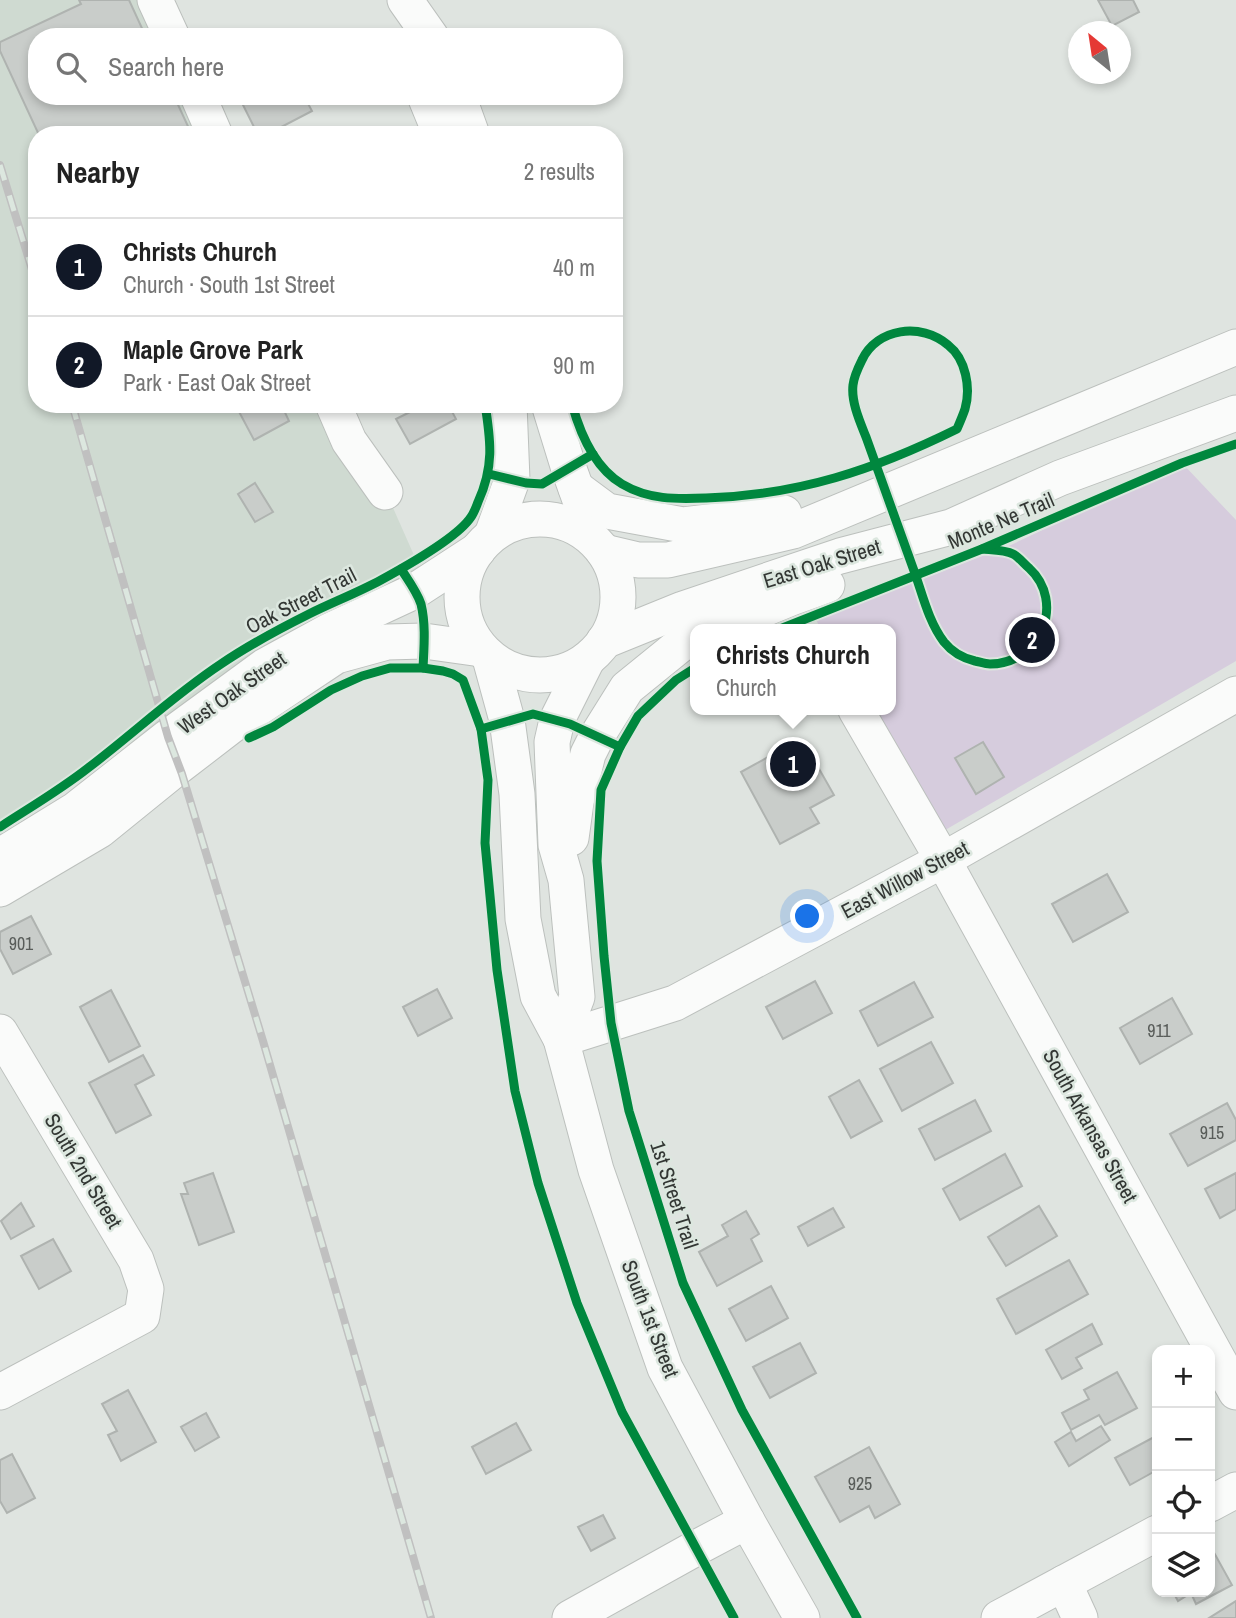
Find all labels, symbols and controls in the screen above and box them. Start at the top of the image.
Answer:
north arrow [1068,21,1131,84]
search box [28,28,623,105]
icon: search [52,48,90,86]
text: Search here [108,49,224,84]
text: Nearby [56,152,139,192]
text: 2 results [524,156,595,187]
text: Christs Church [123,234,277,269]
text: 1 [74,252,84,283]
text: 40 m [553,252,595,283]
text: Church · South 1st Street [123,269,335,300]
text: Maple Grove Park [123,332,303,367]
text: 2 [74,350,84,381]
text: 90 m [553,350,595,381]
text: Park · East Oak Street [123,367,311,398]
street label: Monte Ne Trail [943,485,1058,556]
street label: East Oak Street [759,532,884,595]
street label: Oak Street Trail [240,560,361,641]
pin: 2 [1009,614,1055,666]
popup [690,624,896,715]
text: Christs Church [716,637,870,672]
street label: West Oak Street [172,644,292,741]
text: Church [716,672,777,703]
pin: 1 [770,738,816,790]
street label: East Willow Street [836,834,974,925]
your location [790,899,824,933]
house number: 901 [9,931,34,956]
house number: 911 [1147,1018,1172,1043]
street label: South Arkansas Street [1036,1044,1145,1208]
street label: South 2nd Street [38,1108,129,1234]
house number: 915 [1200,1120,1224,1145]
street label: 1st Street Trail [643,1137,706,1253]
street label: South 1st Street [615,1256,686,1382]
map controls [1152,1345,1215,1597]
button: + [1152,1345,1215,1408]
button: − [1152,1408,1215,1471]
house number: 925 [848,1471,872,1496]
button: locate [1152,1471,1215,1534]
button: layers [1152,1534,1215,1597]

